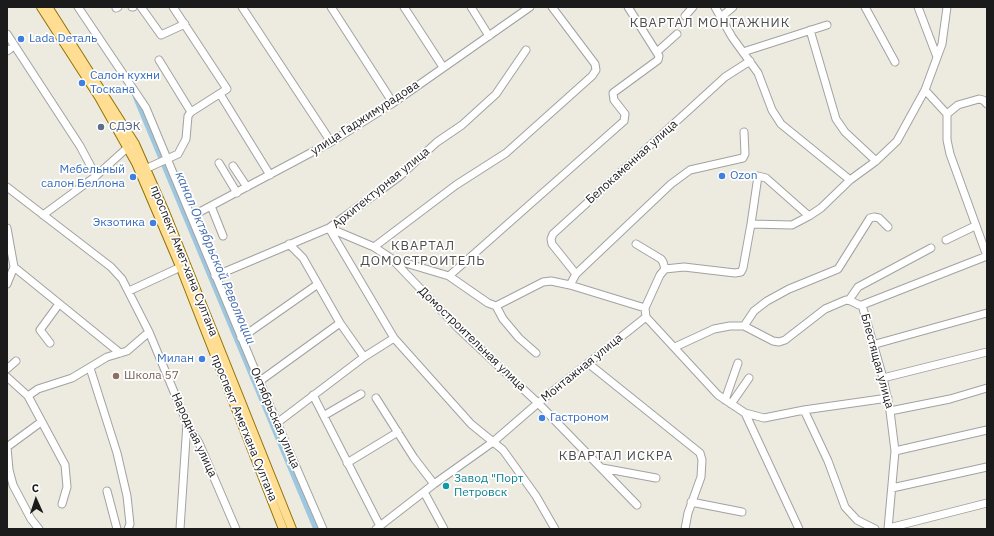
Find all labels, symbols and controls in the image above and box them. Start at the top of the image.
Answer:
district label: КВАРТАЛ МОНТАЖНИК [630,15,790,31]
place label: Lada Dеталь [29,32,97,46]
marker: Lada Dеталь [16,34,26,44]
place label: Салон кухни Тоскана [90,69,160,97]
marker: Салон кухни Тоскана [77,78,87,88]
street label: улица Гаджимурадова [308,78,422,158]
street label: Белокаменная улица [583,117,681,207]
place label: СДЭК [109,120,141,134]
marker: СДЭК [96,122,106,132]
street label: Архитектурная улица [329,144,433,232]
place label: Мебельный салон Беллона [41,163,125,191]
water label: канал Октябрьской Революции [171,169,259,347]
place label: Ozon [730,169,757,183]
marker: Ozon [717,171,727,181]
marker: Мебельный салон Беллона [128,172,138,182]
street label: проспект Амет-хана Султана [147,183,221,339]
place label: Экзотика [93,216,145,230]
marker: Экзотика [148,218,158,228]
district label: КВАРТАЛ ДОМОСТРОИТЕЛЬ [361,238,485,269]
street label: Домостроительная улица [415,284,529,394]
street label: Блестящая улица [857,312,897,410]
street label: Монтажная улица [538,331,626,405]
place label: Милан [157,352,194,366]
street label: проспект Аметхана Султана [208,352,280,504]
marker: Милан [197,354,207,364]
street label: Октябрьская улица [247,365,303,471]
place label: Школа 57 [124,369,179,383]
marker: Школа 57 [111,371,121,381]
street label: Народная улица [168,390,220,480]
place label: Гастроном [550,411,609,425]
marker: Гастроном [537,413,547,423]
district label: КВАРТАЛ ИСКРА [559,448,673,464]
place label: Завод "Порт Петровск [454,472,523,500]
north arrow [16,480,56,520]
text: С [31,481,39,495]
marker: Завод "Порт Петровск [441,481,451,491]

